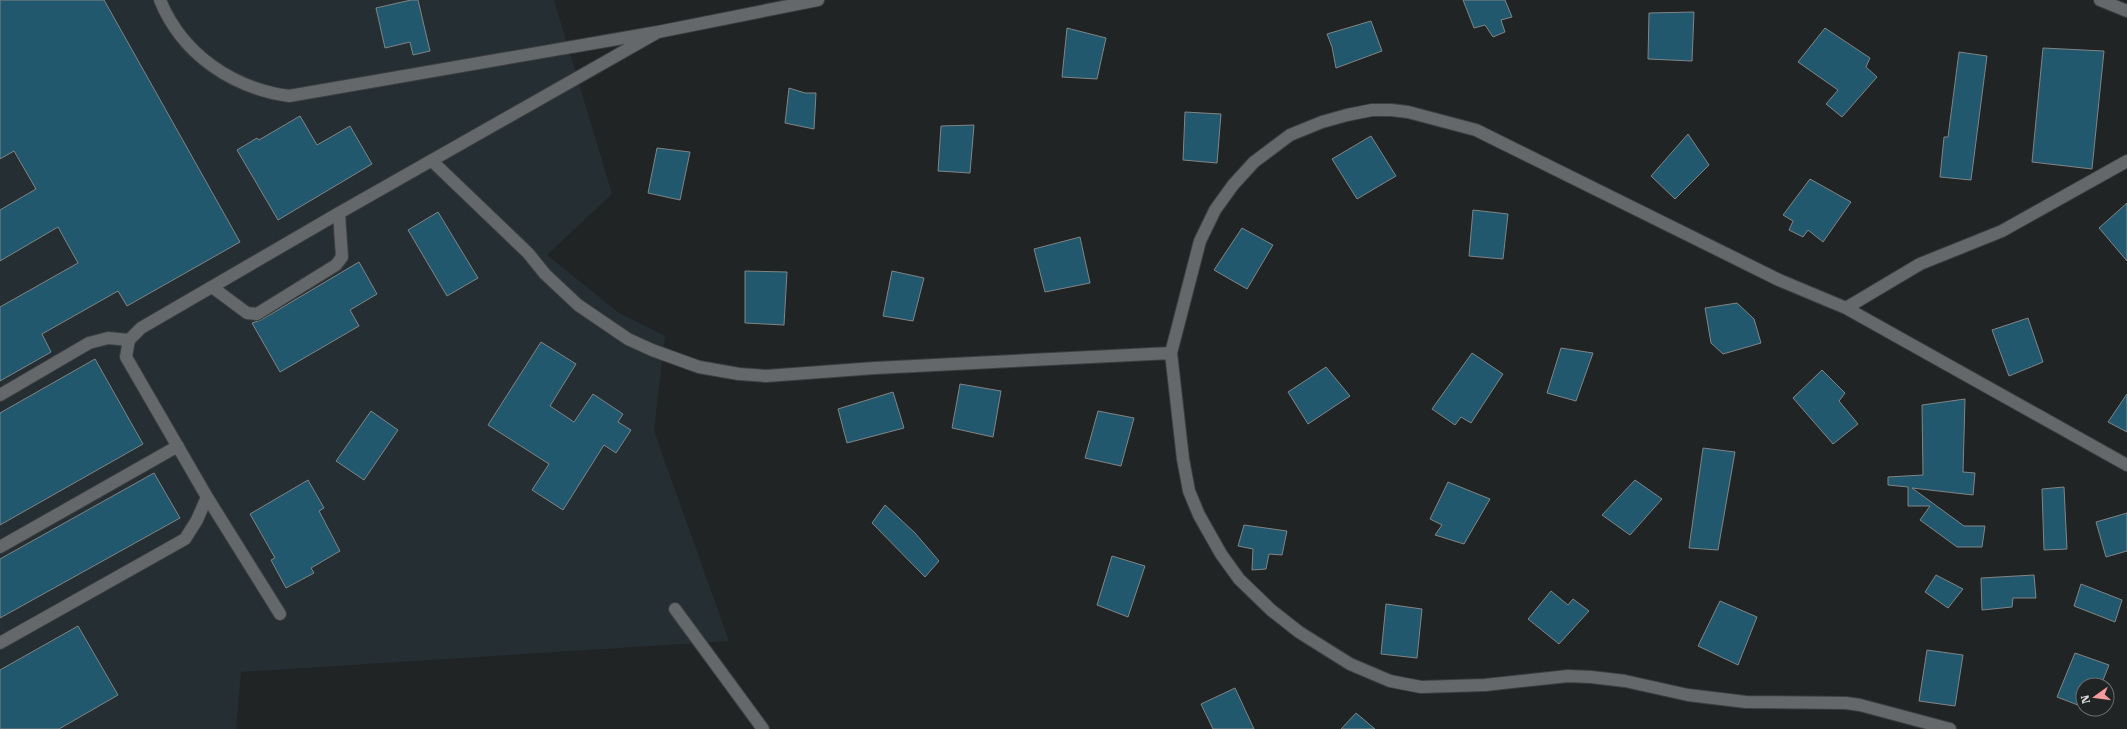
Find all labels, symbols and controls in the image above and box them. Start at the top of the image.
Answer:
north arrow [2075,677,2115,717]
text: N [2078,693,2093,705]

